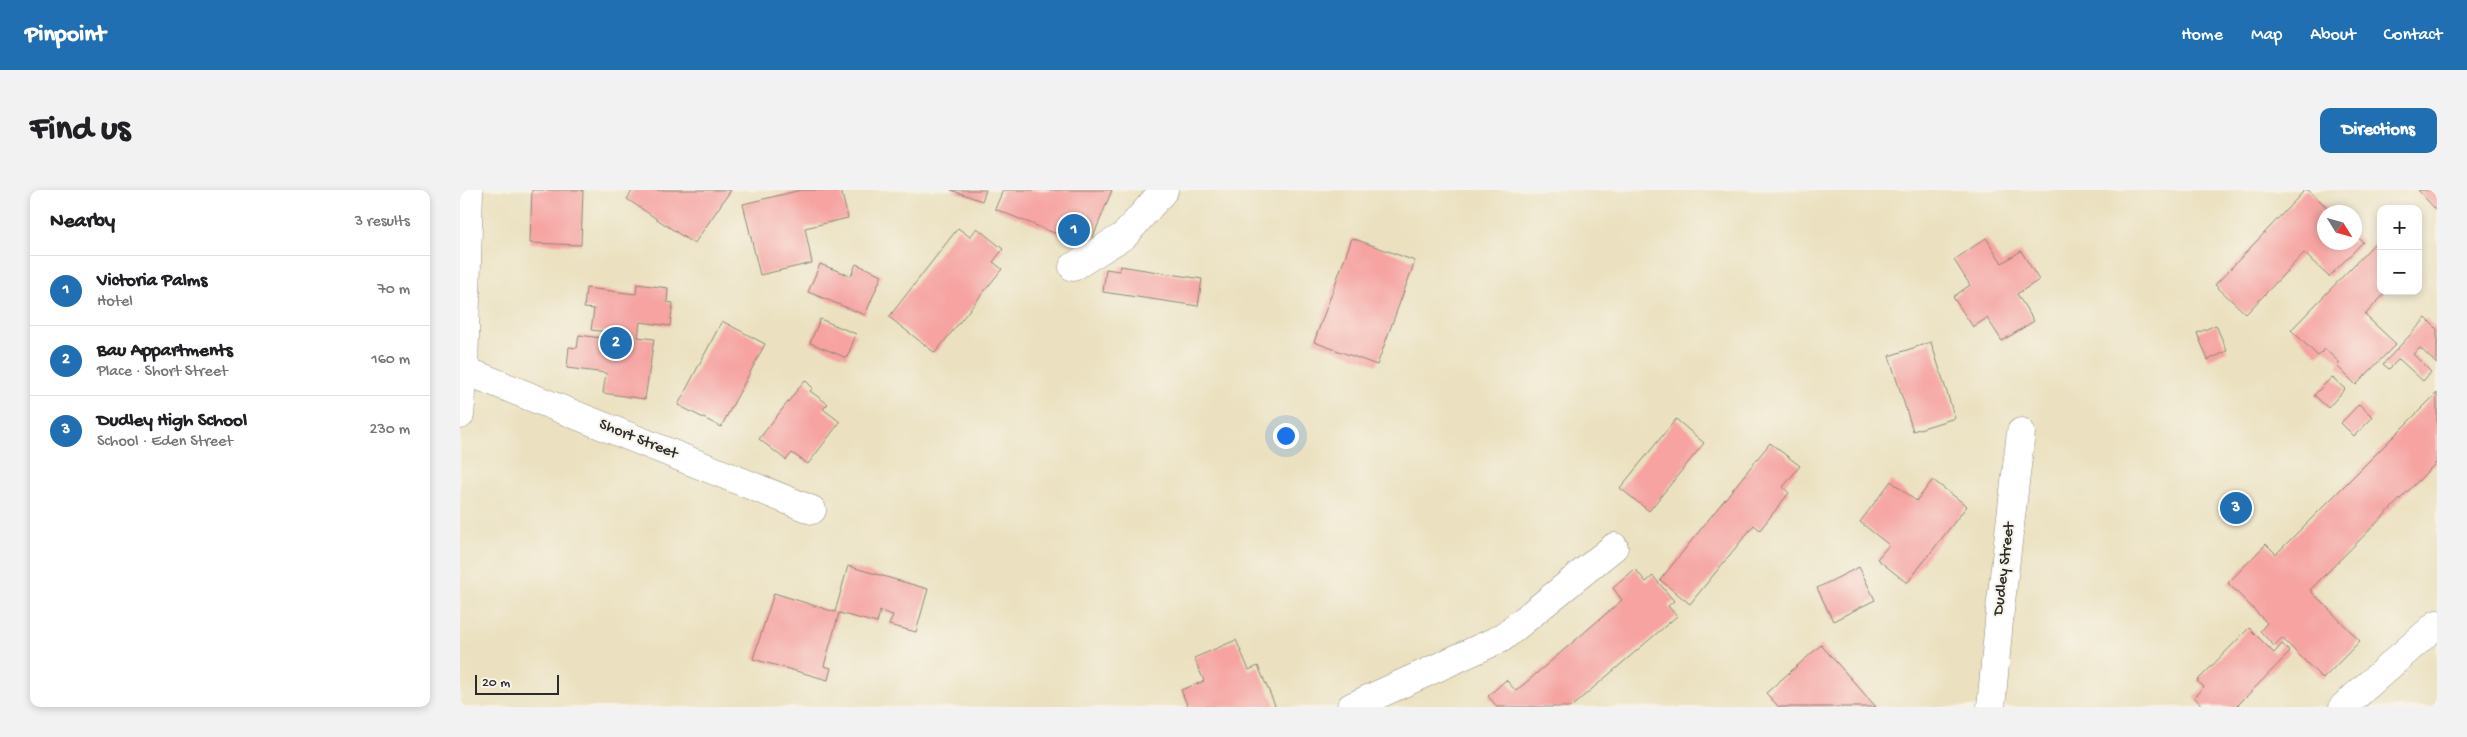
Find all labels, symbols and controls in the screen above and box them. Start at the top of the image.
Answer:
text: Pinpoint [25,21,106,50]
text: Home [2181,25,2223,46]
text: Map [2251,25,2282,46]
text: About [2310,25,2356,46]
text: Contact [2384,25,2442,46]
button: Directions [2320,108,2437,153]
text: Find us [30,110,130,151]
north arrow [2317,205,2362,250]
map controls [2377,205,2422,295]
button: + [2377,205,2422,250]
text: Nearby [50,210,115,235]
pin: 1 [1058,211,1090,249]
text: 3 results [355,213,410,232]
button: − [2377,250,2422,295]
text: Victoria Palms [97,270,207,293]
text: 1 [63,281,69,300]
text: 70 m [377,281,410,300]
text: Hotel [97,293,133,312]
pin: 2 [600,324,632,362]
text: Bau Appartments [97,340,233,363]
text: 2 [62,351,70,370]
text: 160 m [371,351,410,370]
text: Place · Short Street [97,363,228,382]
text: Dudley High School [97,410,247,433]
street label: Short Street [596,416,681,465]
text: 3 [62,421,70,440]
text: 230 m [370,421,410,440]
your location [1273,423,1299,449]
text: School · Eden Street [97,433,233,452]
pin: 3 [2220,489,2252,527]
street label: Dudley Street [1990,520,2020,618]
scale bar [475,672,559,695]
text: 20 m [482,675,510,692]

